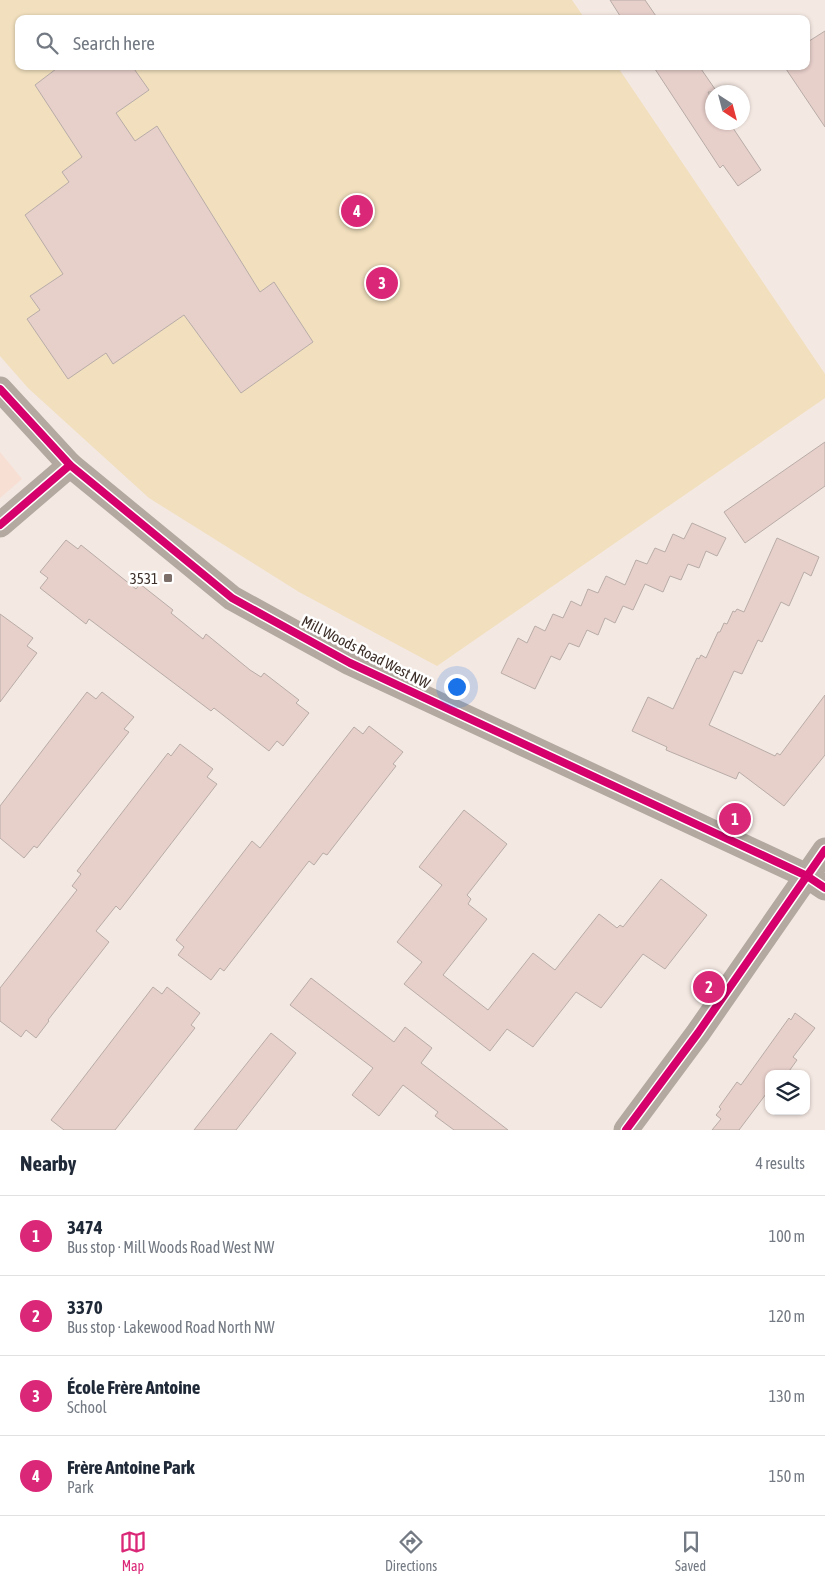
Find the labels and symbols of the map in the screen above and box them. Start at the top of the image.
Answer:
north arrow [705,85,750,130]
pin: 4 [341,192,373,230]
pin: 3 [366,264,398,302]
place label: 3531 [130,570,158,587]
marker: 3531 [162,572,174,584]
street label: Mill Woods Road West NW [299,612,433,692]
your location [444,674,470,700]
pin: 1 [719,800,751,838]
pin: 2 [693,968,725,1006]

